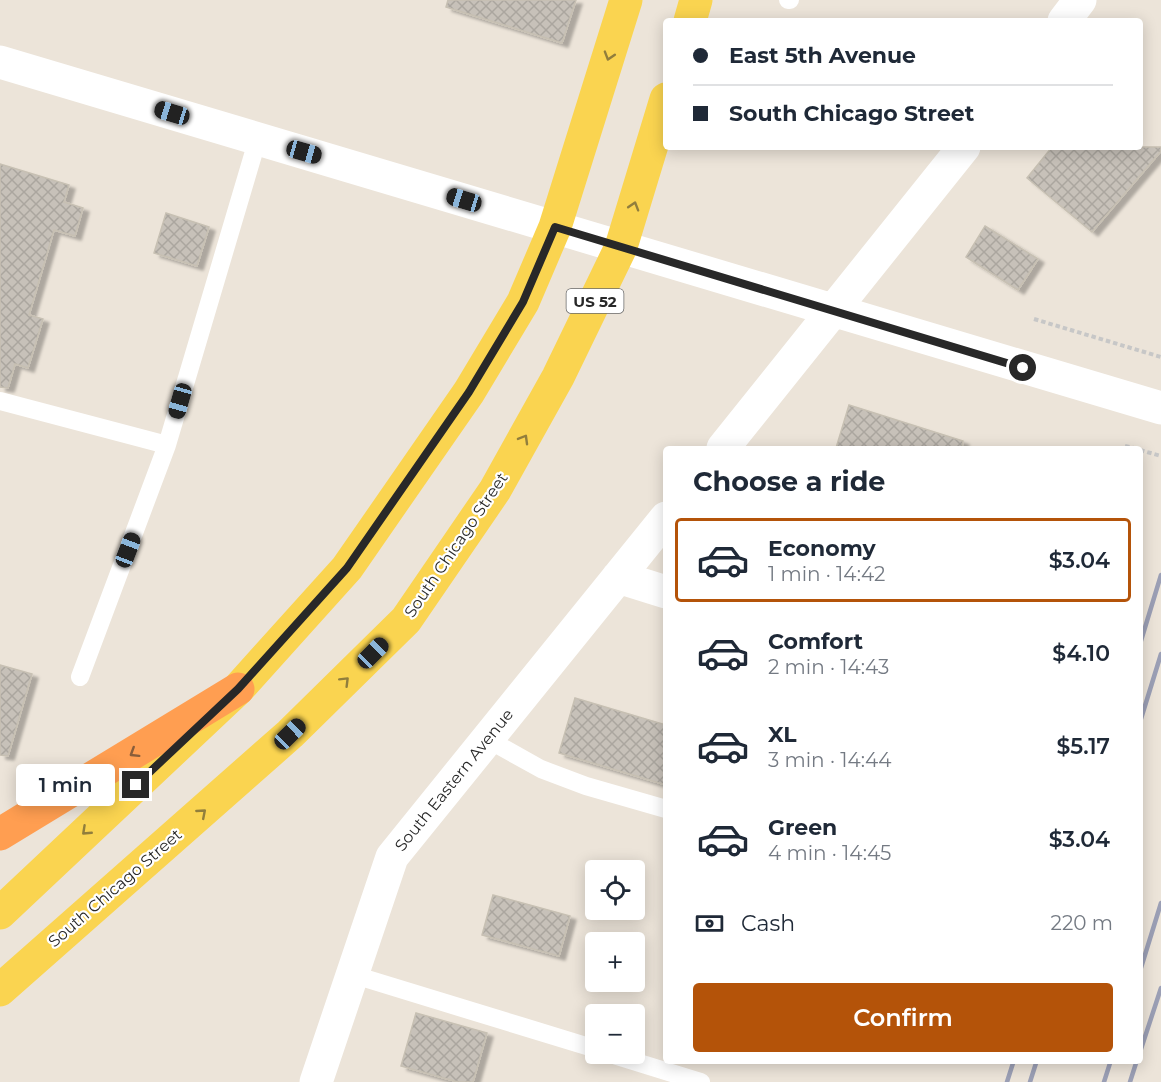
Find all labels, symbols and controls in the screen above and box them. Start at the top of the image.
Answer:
text: East 5th Avenue [729,42,916,69]
one-way arrow [604,50,616,61]
car [152,99,192,127]
text: South Chicago Street [729,100,974,127]
car [284,138,324,166]
car [444,186,484,214]
one-way arrow [627,201,639,212]
road number: US 52 [566,289,624,313]
route start [1009,354,1036,381]
car [166,381,194,421]
one-way arrow [516,434,528,445]
text: Choose a ride [693,465,885,498]
street label: South Chicago Street [400,469,512,621]
car [113,530,143,570]
icon: car [696,533,750,587]
text: Economy [768,535,876,562]
text: $3.04 [1049,547,1110,574]
text: 1 min · 14:42 [768,562,885,586]
icon: car [696,626,750,680]
text: Comfort [768,628,863,655]
car [354,634,392,672]
text: $4.10 [1052,640,1110,667]
text: 2 min · 14:43 [768,655,889,679]
one-way arrow [338,677,349,687]
street label: South Eastern Avenue [391,705,517,855]
car [271,715,309,753]
icon: car [696,719,750,773]
text: XL [768,721,797,748]
text: $5.17 [1057,733,1110,760]
one-way arrow [130,745,140,757]
text: 3 min · 14:44 [768,748,891,772]
callout: 1 min [16,764,115,806]
route end [122,771,149,798]
text: 1 min [39,773,92,797]
one-way arrow [195,809,206,820]
icon: car [696,812,750,866]
text: Green [768,814,837,841]
one-way arrow [83,824,94,835]
street label: South Chicago Street [44,825,186,951]
text: $3.04 [1049,826,1110,853]
text: 4 min · 14:45 [768,841,891,865]
map controls [585,860,645,1064]
button: locate [585,860,645,920]
icon: cash [693,907,726,940]
text: Cash [741,910,795,937]
text: 220 m [1051,911,1113,935]
button: + [585,932,645,992]
button: Confirm [693,983,1113,1052]
button: − [585,1004,645,1064]

